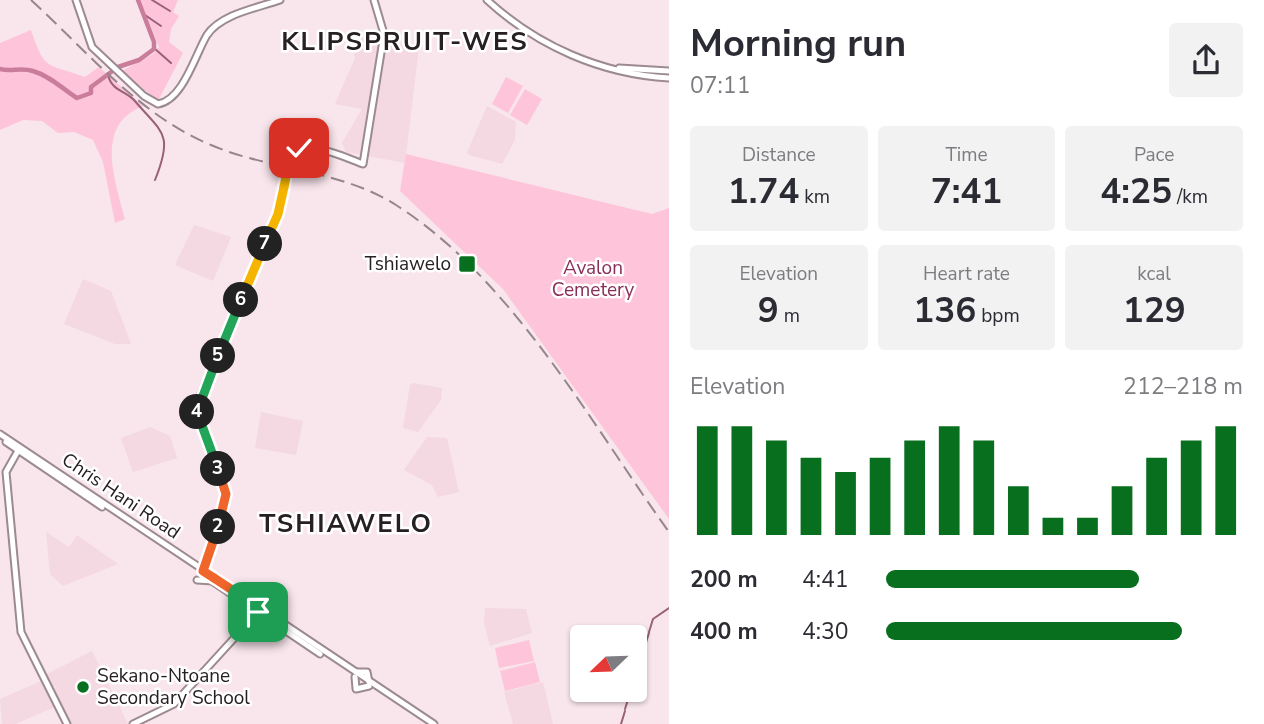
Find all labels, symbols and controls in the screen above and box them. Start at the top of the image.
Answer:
text: Morning run [690,18,906,69]
button: share [1169,23,1243,97]
district label: KLIPSPRUIT-WES [281,24,529,59]
text: 07:11 [690,70,750,101]
pin [269,118,329,178]
icon: check [280,129,318,167]
text: Distance [742,142,816,168]
text: Time [945,142,988,168]
text: Pace [1134,142,1174,168]
text: 1.74 [728,168,799,215]
text: 7:41 [931,168,1002,215]
text: 4:25 [1100,168,1172,215]
text: km [799,184,830,210]
text: /km [1172,184,1208,210]
pin: 7 [247,226,282,262]
text: 7 [259,230,270,256]
place label: Tshiawelo [365,251,451,277]
marker: Tshiawelo [457,254,477,274]
park label: Avalon Cemetery [552,255,634,303]
text: Elevation [739,261,818,287]
text: Heart rate [923,261,1010,287]
text: kcal [1137,261,1171,287]
pin: 6 [224,282,258,318]
text: 6 [235,286,246,312]
text: 9 [758,287,779,334]
text: 136 [913,287,976,334]
text: 129 [1123,287,1186,334]
text: m [779,303,800,329]
text: bpm [976,303,1020,329]
pin: 5 [200,338,235,374]
text: 5 [212,342,223,368]
text: Elevation [690,371,785,402]
text: 212–218 m [1123,371,1243,402]
pin: 4 [180,394,214,430]
text: 4 [191,398,202,424]
street label: Chris Hani Road [57,447,185,545]
pin: 3 [200,452,235,486]
text: 3 [212,455,223,481]
district label: TSHIAWELO [259,506,433,541]
pin: 2 [200,510,235,544]
text: 2 [212,513,223,539]
text: 200 m [690,564,758,595]
text: 4:41 [802,564,849,595]
pin [228,582,288,642]
icon: arrive [239,593,277,631]
text: 400 m [690,616,758,647]
text: 4:30 [802,616,849,647]
north arrow [570,625,648,702]
map controls [570,625,647,702]
place label: Sekano-Ntoane Secondary School [97,663,250,711]
marker: Sekano-Ntoane Secondary School [75,679,91,695]

